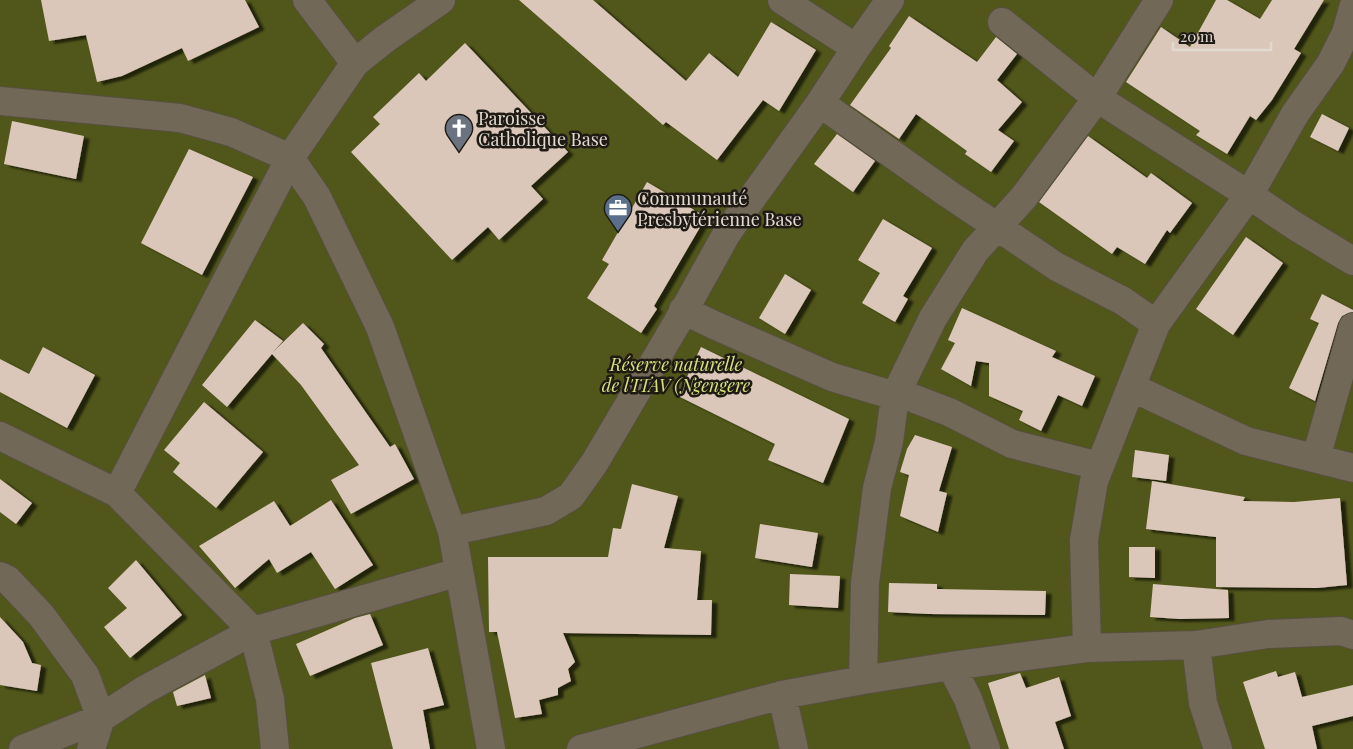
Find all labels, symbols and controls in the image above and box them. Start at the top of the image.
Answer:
scale bar [1173,20,1270,52]
text: 20 m [1180,26,1214,46]
place label: Paroisse Catholique Base [478,106,608,151]
church icon: Paroisse Catholique Base [444,113,474,152]
place label: Communauté Presbytérienne Base [637,186,802,231]
office icon: Communauté Presbytérienne Base [603,193,633,232]
park label: Réserve naturelle de l'ITAV (Ngengere [602,352,750,397]

